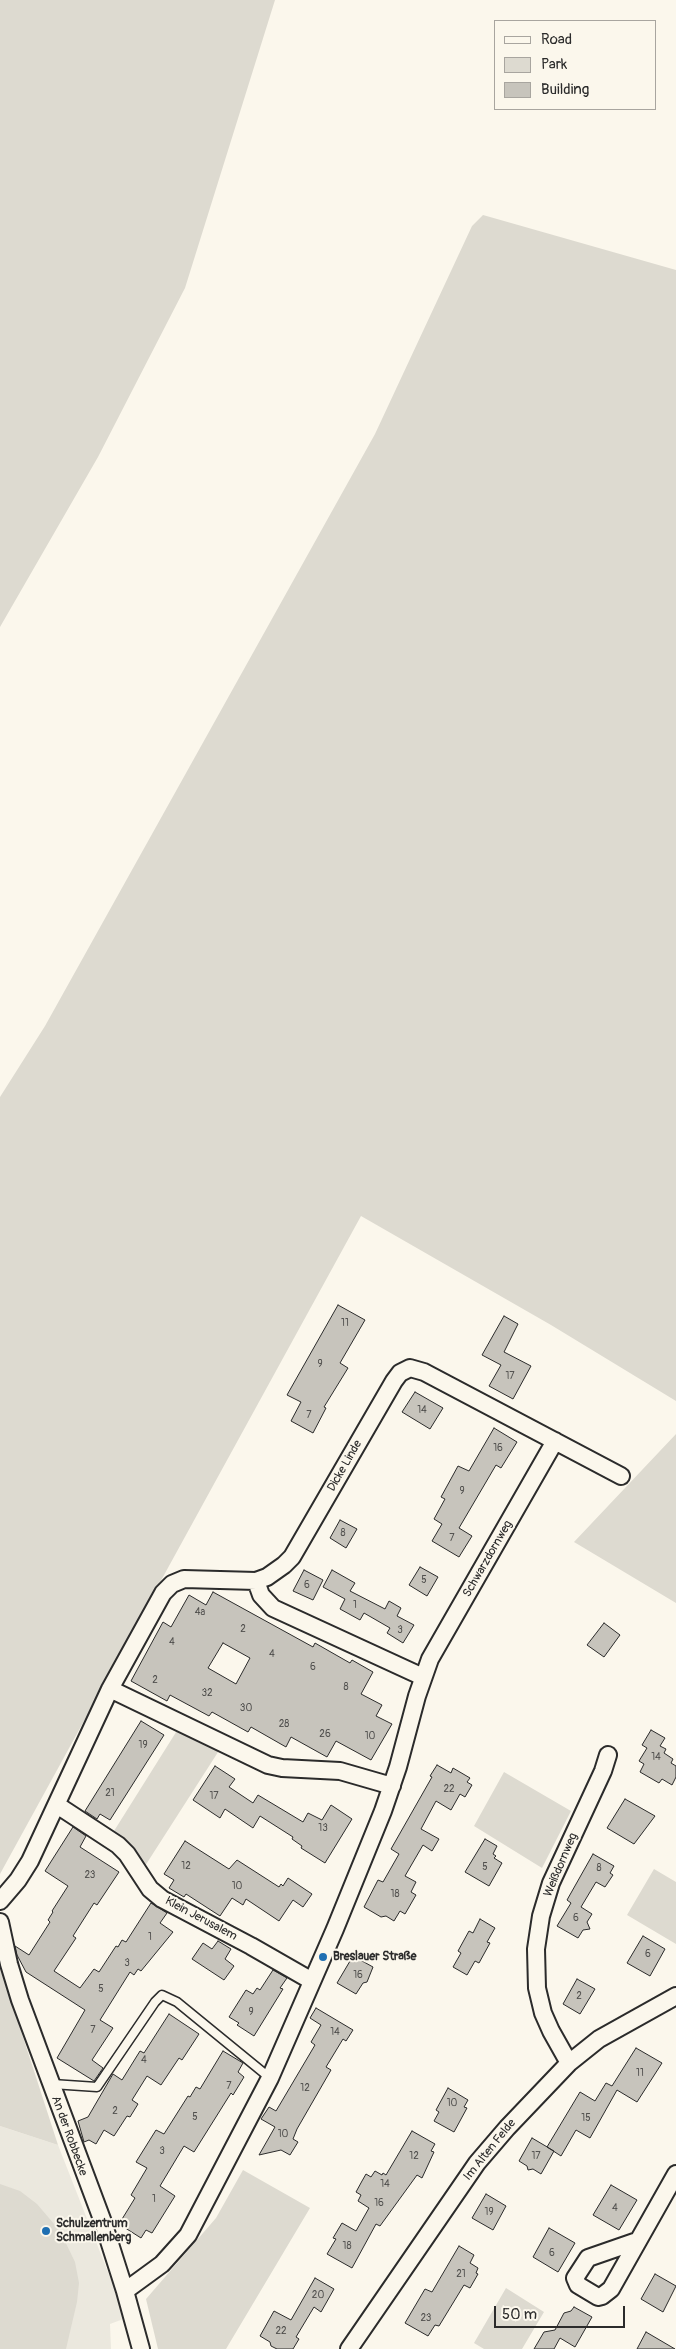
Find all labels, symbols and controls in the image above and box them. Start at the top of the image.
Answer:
legend [493,20,656,110]
text: Road [541,30,572,49]
text: Park [541,55,567,74]
text: Building [541,80,589,99]
house number: 11 [341,1317,349,1329]
house number: 9 [317,1358,323,1370]
house number: 17 [505,1370,515,1382]
house number: 14 [417,1404,427,1416]
house number: 7 [306,1409,312,1421]
street label: Dicke Linde [325,1438,365,1494]
house number: 16 [493,1442,503,1454]
house number: 9 [459,1485,465,1497]
street label: Schwarzdornweg [460,1518,516,1600]
house number: 8 [340,1527,346,1539]
house number: 7 [449,1532,455,1544]
house number: 5 [421,1574,427,1586]
house number: 6 [304,1579,310,1591]
house number: 1 [353,1599,357,1611]
house number: 4a [195,1606,205,1618]
house number: 2 [240,1623,246,1635]
house number: 3 [397,1624,403,1636]
house number: 4 [169,1636,175,1648]
house number: 4 [269,1648,275,1660]
house number: 6 [310,1661,316,1673]
house number: 2 [152,1674,158,1686]
house number: 8 [343,1681,349,1693]
house number: 32 [201,1687,213,1699]
house number: 30 [240,1702,252,1714]
house number: 28 [279,1718,289,1730]
house number: 26 [319,1728,331,1740]
house number: 10 [365,1730,375,1742]
house number: 19 [138,1739,148,1751]
house number: 14 [651,1751,661,1763]
house number: 22 [443,1783,455,1795]
house number: 21 [105,1787,115,1799]
house number: 17 [209,1790,219,1802]
house number: 13 [318,1822,328,1834]
street label: Weißdornweg [541,1831,581,1899]
house number: 12 [181,1860,191,1872]
house number: 5 [482,1861,488,1873]
house number: 8 [596,1862,602,1874]
house number: 23 [85,1869,95,1881]
house number: 10 [232,1880,242,1892]
house number: 18 [391,1888,399,1900]
street label: Klein Jerusalem [162,1894,240,1944]
house number: 6 [573,1912,579,1924]
house number: 1 [148,1931,152,1943]
house number: 6 [645,1948,651,1960]
place label: Breslauer Straße [333,1950,416,1964]
marker: Breslauer Straße [317,1951,329,1963]
house number: 3 [124,1957,130,1969]
house number: 16 [353,1969,363,1981]
house number: 5 [98,1983,104,1995]
house number: 2 [576,1990,582,2002]
house number: 9 [248,2006,254,2018]
house number: 7 [90,2024,96,2036]
house number: 14 [330,2026,340,2038]
house number: 4 [141,2054,147,2066]
house number: 11 [636,2067,644,2079]
house number: 7 [226,2080,232,2092]
house number: 12 [300,2082,310,2094]
street label: An der Robbecke [48,2094,90,2178]
house number: 10 [447,2097,457,2109]
house number: 2 [112,2105,118,2117]
house number: 5 [192,2111,198,2123]
house number: 15 [581,2112,591,2124]
street label: Im Alten Felde [461,2116,519,2184]
house number: 10 [278,2128,288,2140]
house number: 3 [159,2145,165,2157]
house number: 12 [409,2150,419,2162]
house number: 17 [531,2150,541,2162]
house number: 14 [380,2178,390,2190]
house number: 1 [152,2193,156,2205]
house number: 16 [374,2197,384,2209]
house number: 4 [612,2202,618,2214]
house number: 19 [484,2206,494,2218]
place label: Schulzentrum Schmallenberg [56,2217,131,2245]
marker: Schulzentrum Schmallenberg [40,2225,52,2237]
house number: 18 [343,2240,351,2252]
house number: 6 [549,2247,555,2259]
house number: 21 [456,2268,466,2280]
house number: 20 [312,2289,324,2301]
scale bar [496,2296,627,2328]
text: 50 m [502,2305,537,2324]
house number: 23 [421,2312,431,2324]
house number: 22 [275,2325,287,2337]

